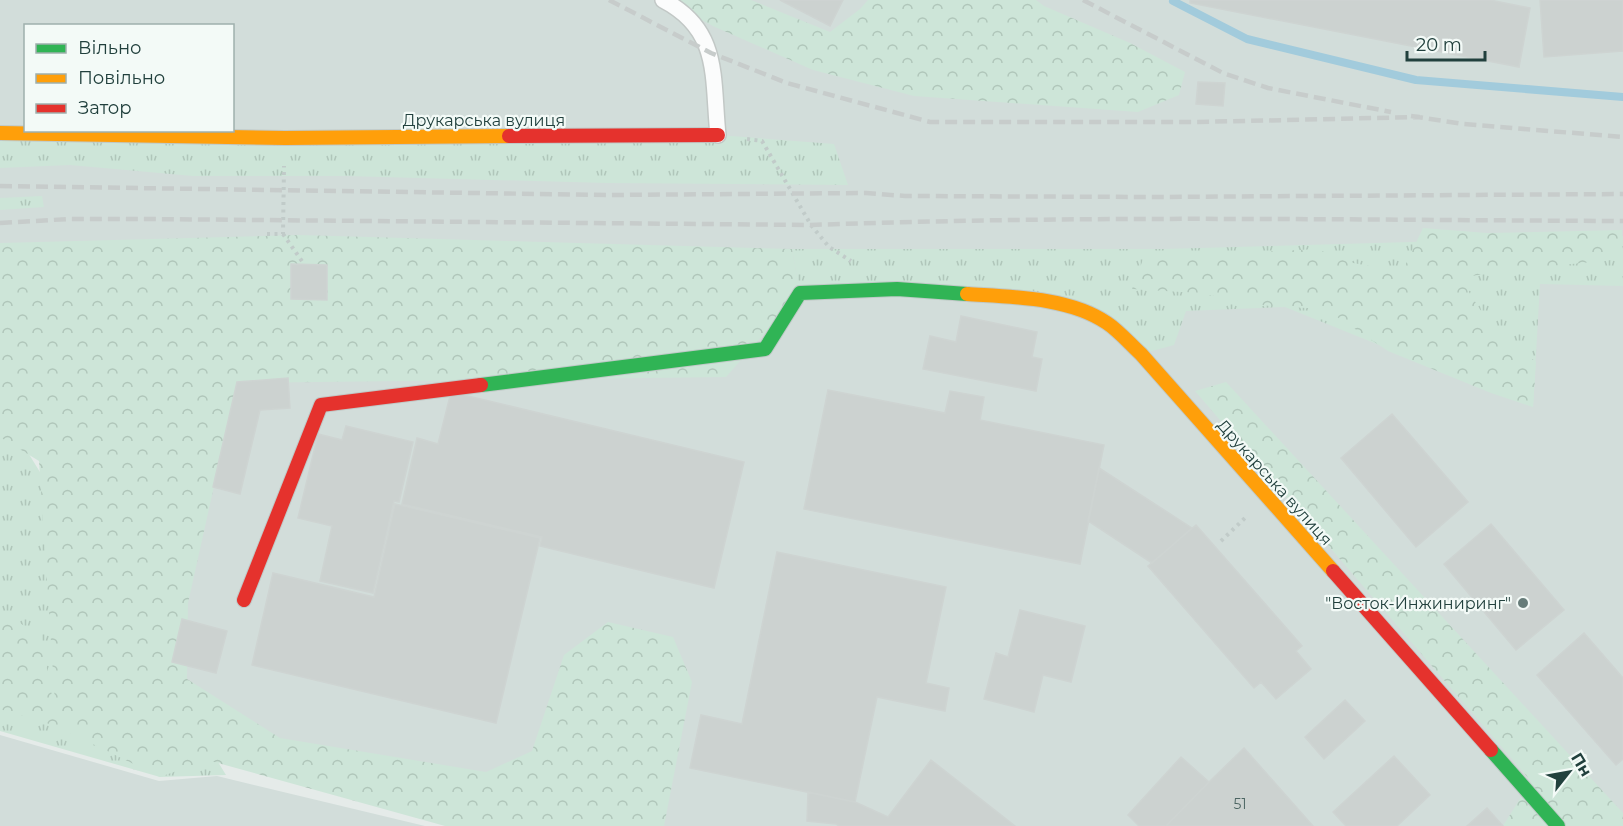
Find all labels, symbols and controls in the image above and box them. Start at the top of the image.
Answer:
legend [24,24,234,132]
scale bar [1407,24,1485,62]
text: 20 m [1416,34,1462,56]
text: Вільно [78,37,142,59]
text: Повільно [78,67,165,89]
text: Затор [78,97,132,119]
street label: Друкарська вулиця [403,111,565,130]
street label: Друкарська вулиця [1213,416,1336,549]
place label: "Восток-Инжиниринг" [1325,594,1511,613]
marker: "Восток-Инжиниринг" [1516,596,1530,610]
north arrow [1539,742,1599,802]
text: Пн [1567,749,1596,780]
house number: 51 [1234,795,1246,813]

